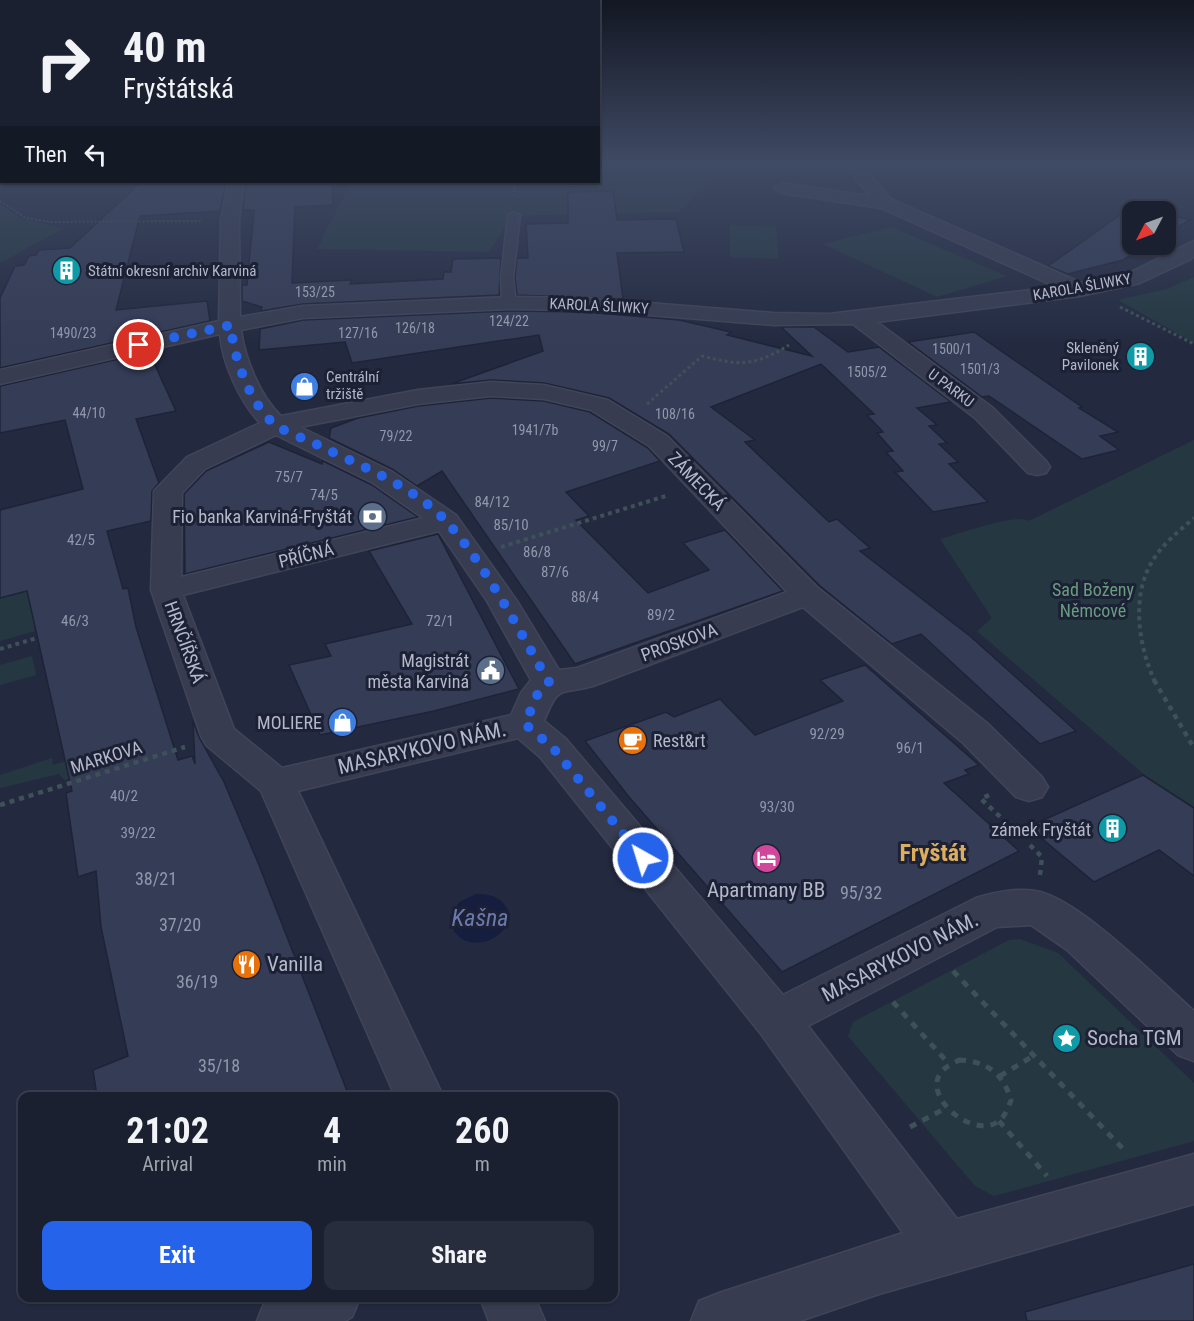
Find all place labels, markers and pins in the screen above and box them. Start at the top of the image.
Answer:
building icon: Státní okresní archiv Karviná [51,255,83,287]
place label: Státní okresní archiv Karviná [88,262,256,280]
pin [113,319,164,370]
place label: Skleněný Pavilonek [1062,339,1119,374]
building icon: Skleněný Pavilonek [1124,341,1156,373]
place label: Centrální tržiště [326,368,380,403]
shop icon: Centrální tržiště [289,370,321,402]
bank icon: Fio banka Karviná-Fryštát [357,500,389,532]
place label: Fio banka Karviná-Fryštát [172,506,352,527]
place label: Magistrát města Karviná [367,650,469,692]
public building icon: Magistrát města Karviná [474,654,506,686]
shop icon: MOLIERE [327,706,359,738]
place label: MOLIERE [257,712,322,733]
cafe icon: Rest&rt [616,724,648,756]
place label: Rest&rt [653,730,706,751]
building icon: zámek Fryštát [1096,813,1128,845]
place label: zámek Fryštát [991,819,1091,840]
hotel icon: Apartmany BB [750,843,782,875]
place label: Apartmany BB [707,878,825,902]
restaurant icon: Vanilla [230,948,262,980]
place label: Vanilla [267,952,323,976]
place icon: Socha TGM [1050,1022,1082,1054]
place label: Socha TGM [1087,1026,1182,1050]

